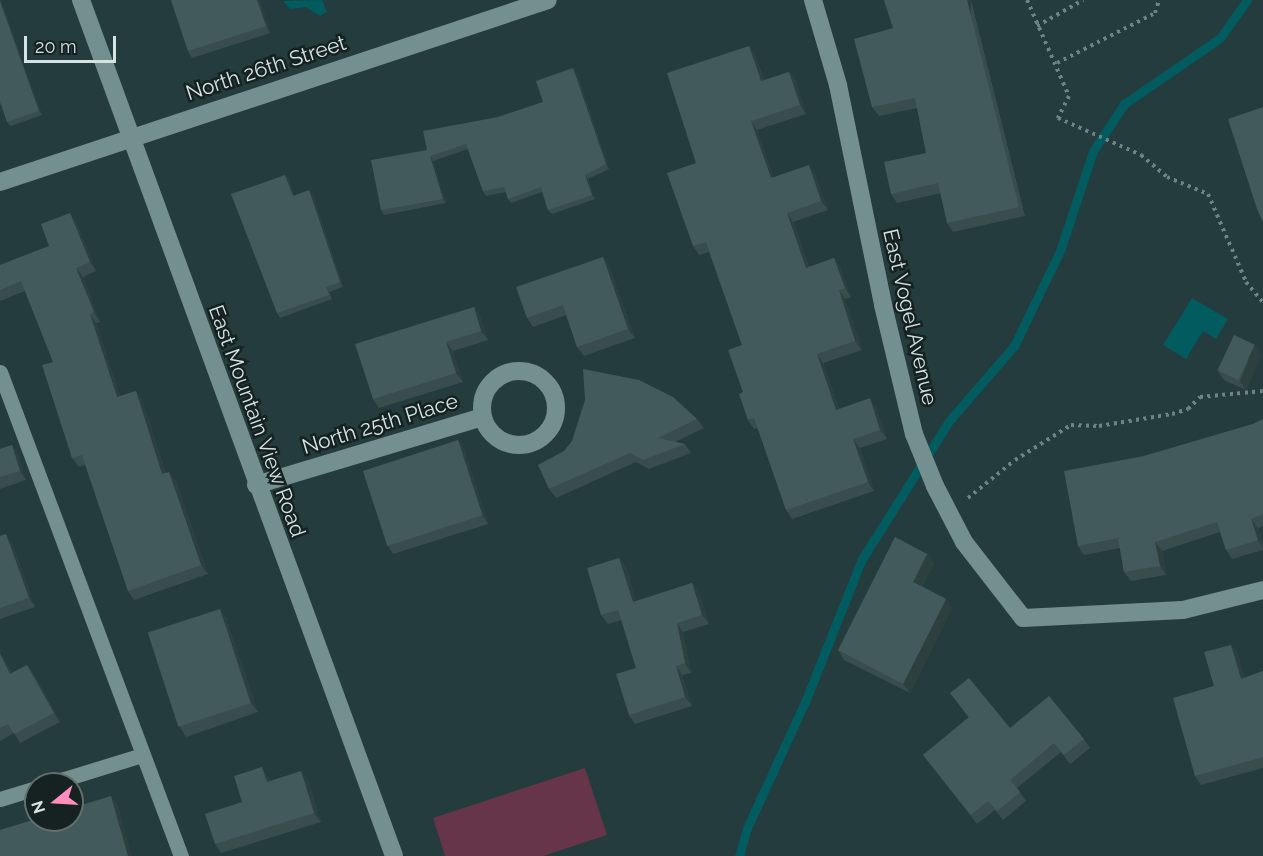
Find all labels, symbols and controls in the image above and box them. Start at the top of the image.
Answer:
scale bar [27,24,118,62]
street label: North 26th Street [183,30,349,106]
text: 20 m [35,36,77,57]
street label: East Vogel Avenue [877,225,943,409]
street label: East Mountain View Road [203,301,311,541]
street label: North 25th Place [299,388,461,460]
north arrow [24,772,84,832]
text: N [27,798,49,816]

